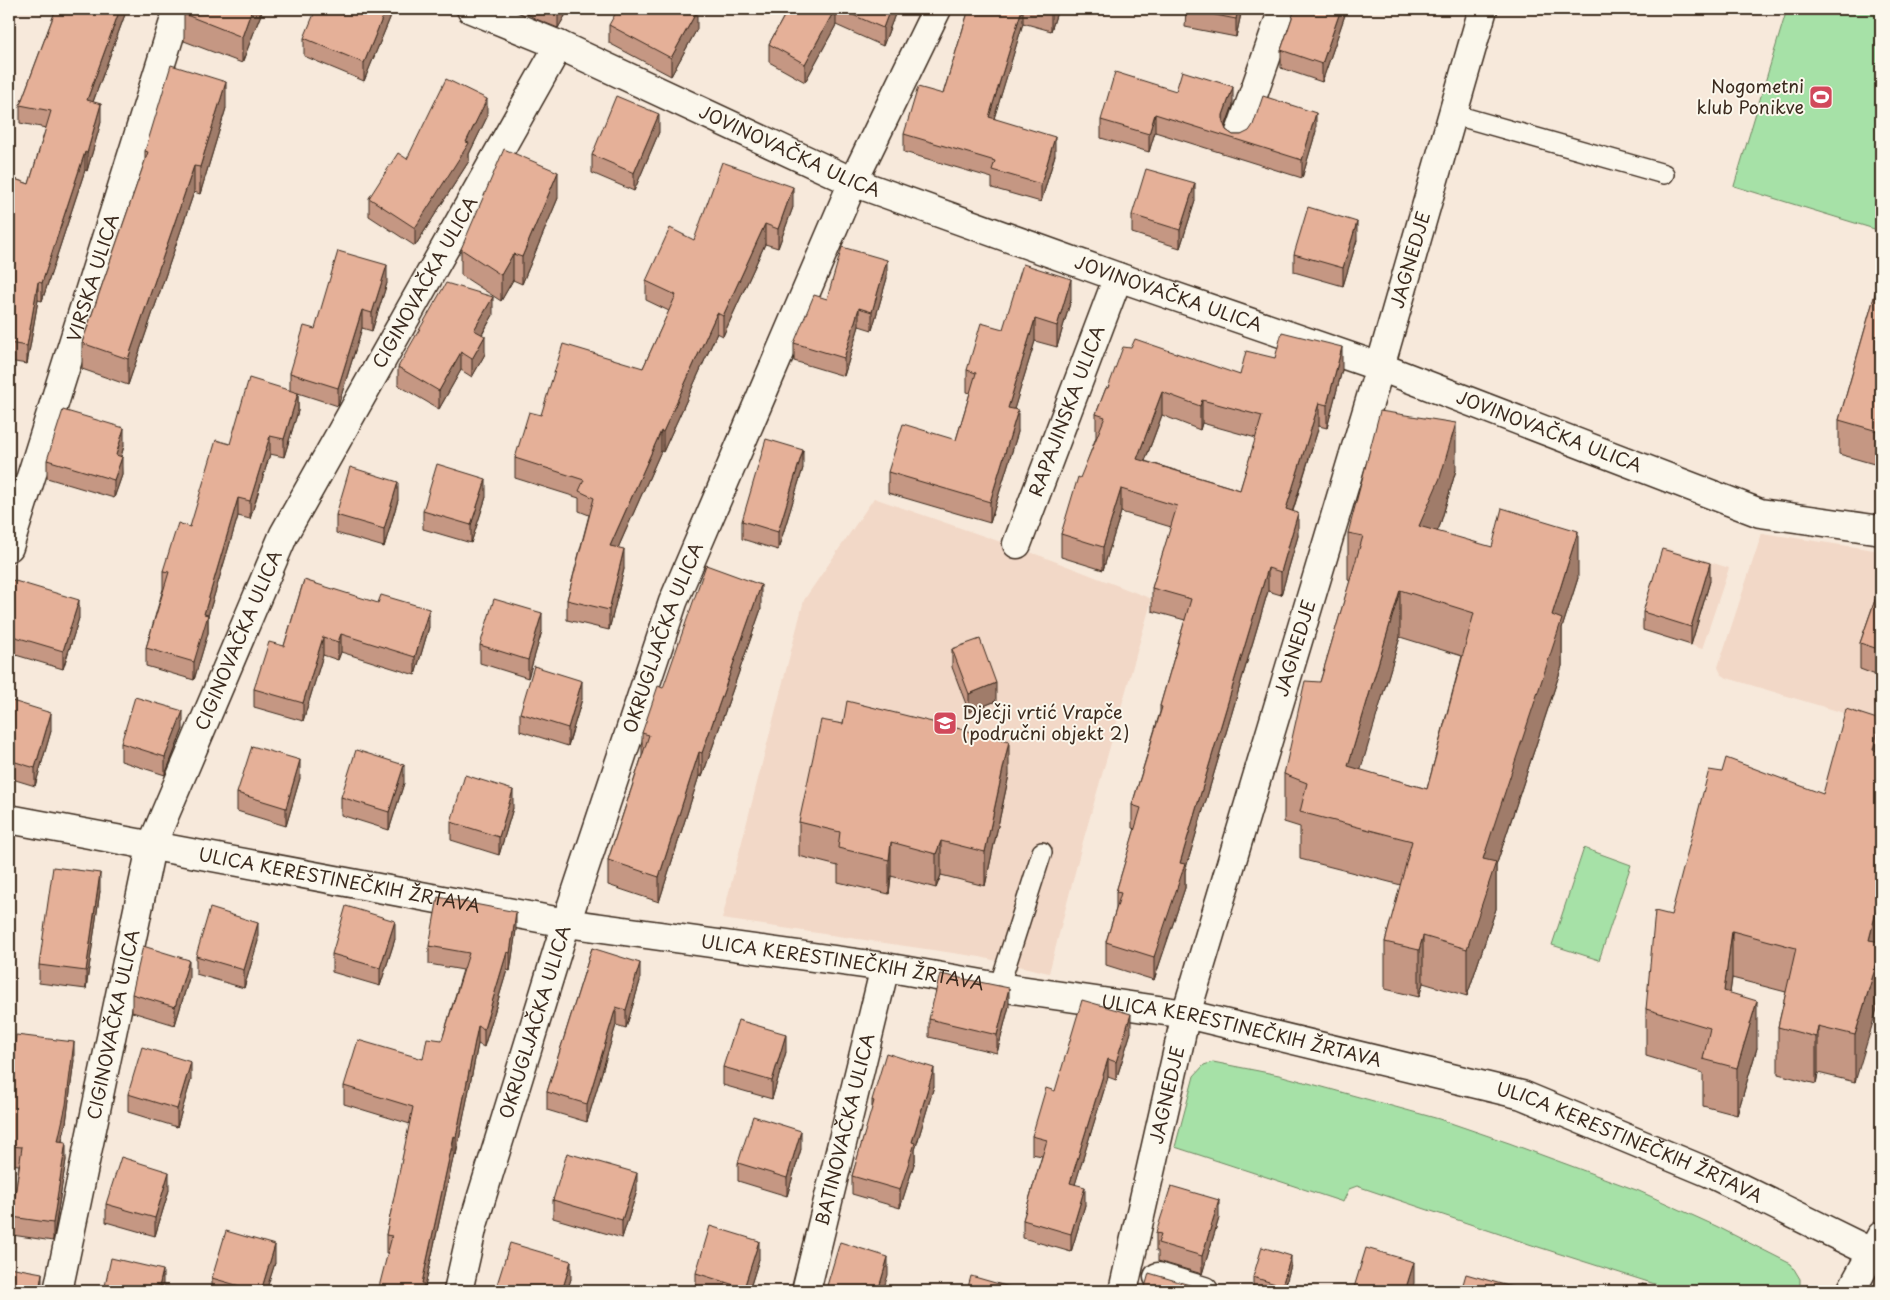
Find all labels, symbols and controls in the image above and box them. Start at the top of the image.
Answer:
place label: Nogometni klub Ponikve [1697,72,1804,120]
sports icon: Nogometni klub Ponikve [1808,84,1834,110]
street label: JOVINOVAČKA ULICA [695,97,885,203]
street label: CIGINOVAČKA ULICA [365,191,483,373]
street label: JAGNEDJE [1383,208,1436,311]
street label: VIRSKA ULICA [59,210,125,345]
street label: JOVINOVAČKA ULICA [1071,248,1266,338]
street label: RAPAJINSKA ULICA [1021,321,1111,500]
street label: JOVINOVAČKA ULICA [1453,383,1646,478]
street label: OKRUGLJAČKA ULICA [615,538,709,736]
street label: CIGINOVAČKA ULICA [187,545,288,734]
street label: JAGNEDJE [1267,596,1322,699]
place label: Dječji vrtić Vrapče (područni objekt 2) [962,698,1130,746]
school or university icon: Dječji vrtić Vrapče (područni objekt 2) [932,710,958,736]
street label: ULICA KERESTINEČKIH ŽRTAVA [196,840,483,919]
street label: OKRUGLJAČKA ULICA [492,921,577,1122]
street label: CIGINOVAČKA ULICA [79,927,145,1122]
street label: ULICA KERESTINEČKIH ŽRTAVA [699,927,987,996]
street label: ULICA KERESTINEČKIH ŽRTAVA [1100,987,1385,1073]
street label: BATINOVAČKA ULICA [807,1030,880,1228]
street label: JAGNEDJE [1142,1043,1190,1146]
street label: ULICA KERESTINEČKIH ŽRTAVA [1494,1074,1767,1209]

